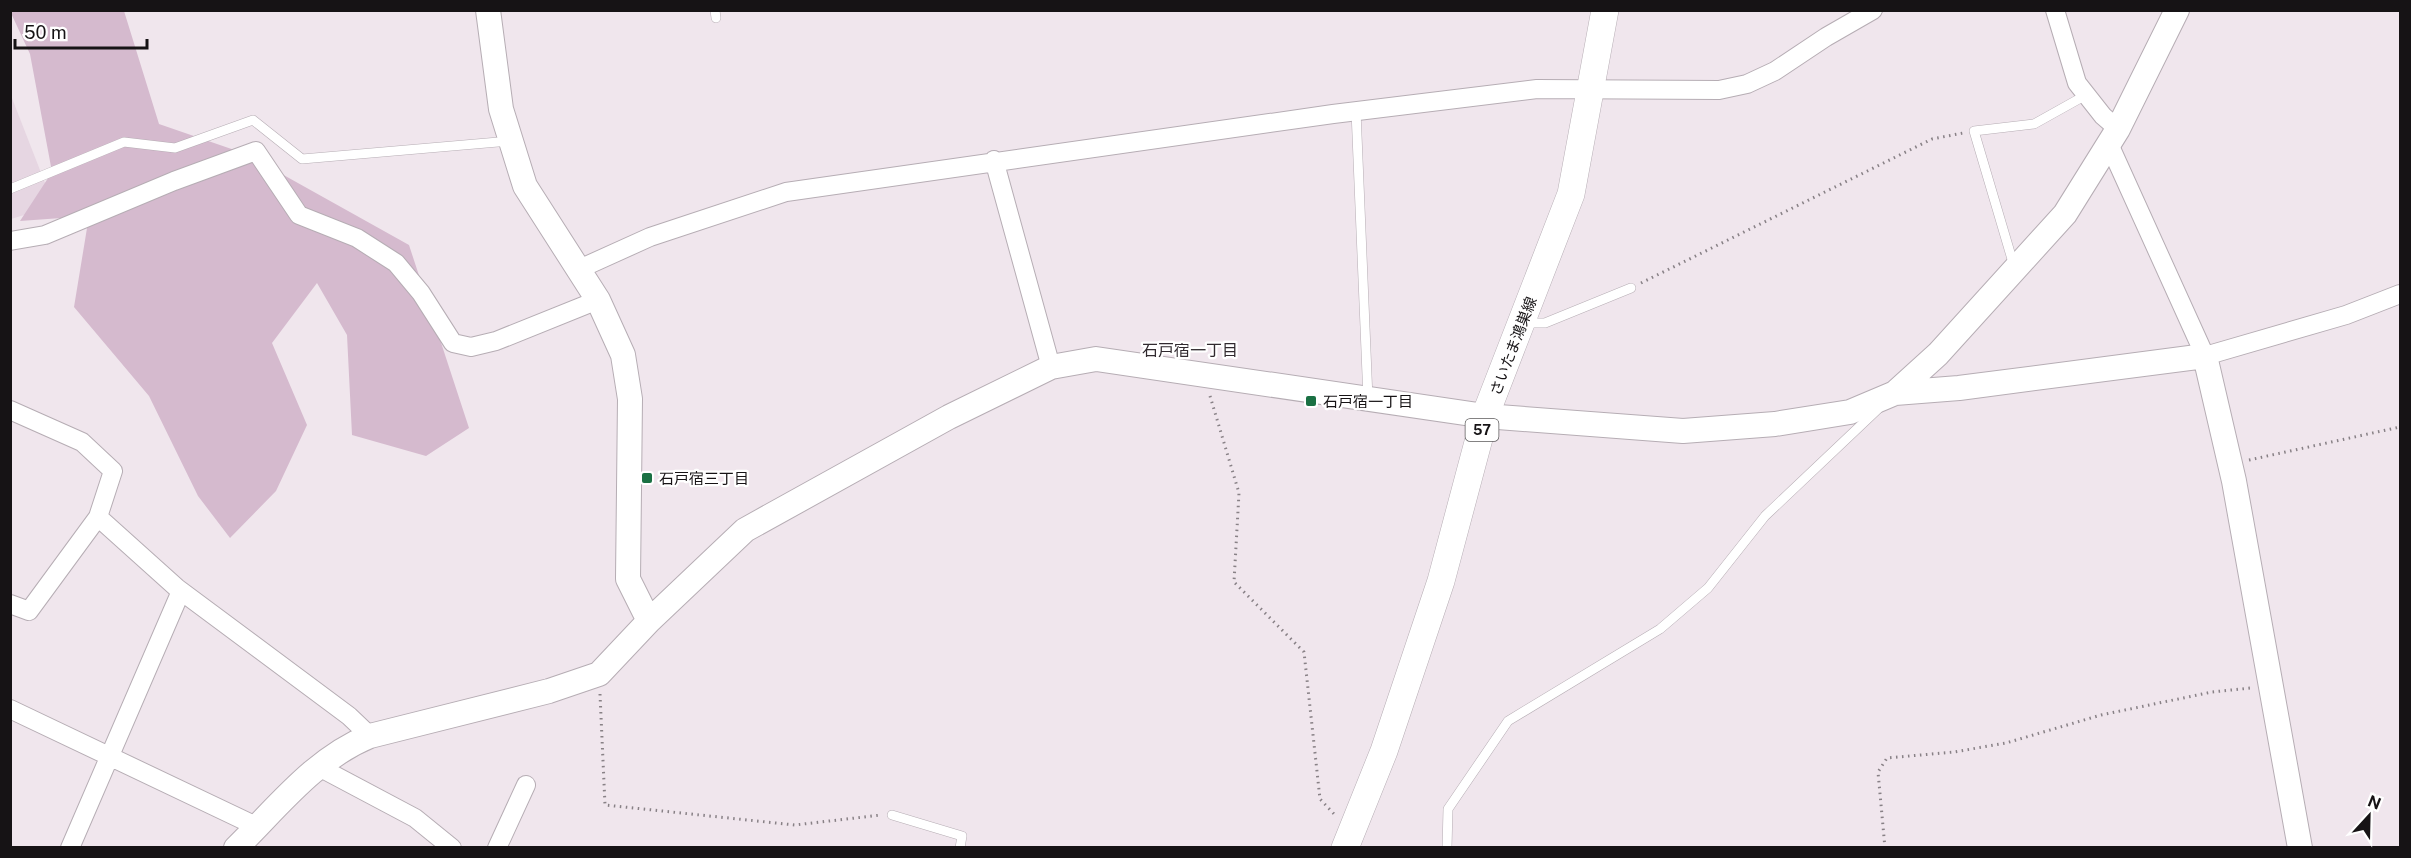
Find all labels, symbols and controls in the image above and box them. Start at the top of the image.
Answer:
scale bar [15,12,147,50]
text: 50 m [24,22,67,43]
street label: さいたま鴻巣線 [1486,294,1540,398]
district label: 石戸宿一丁目 [1142,341,1238,360]
place label: 石戸宿一丁目 [1323,393,1413,410]
marker: 石戸宿一丁目 [1304,394,1318,408]
road number: 57 [1466,419,1498,441]
place label: 石戸宿三丁目 [659,470,749,487]
marker: 石戸宿三丁目 [640,471,654,485]
north arrow [2339,786,2399,846]
text: N [2365,791,2384,814]

